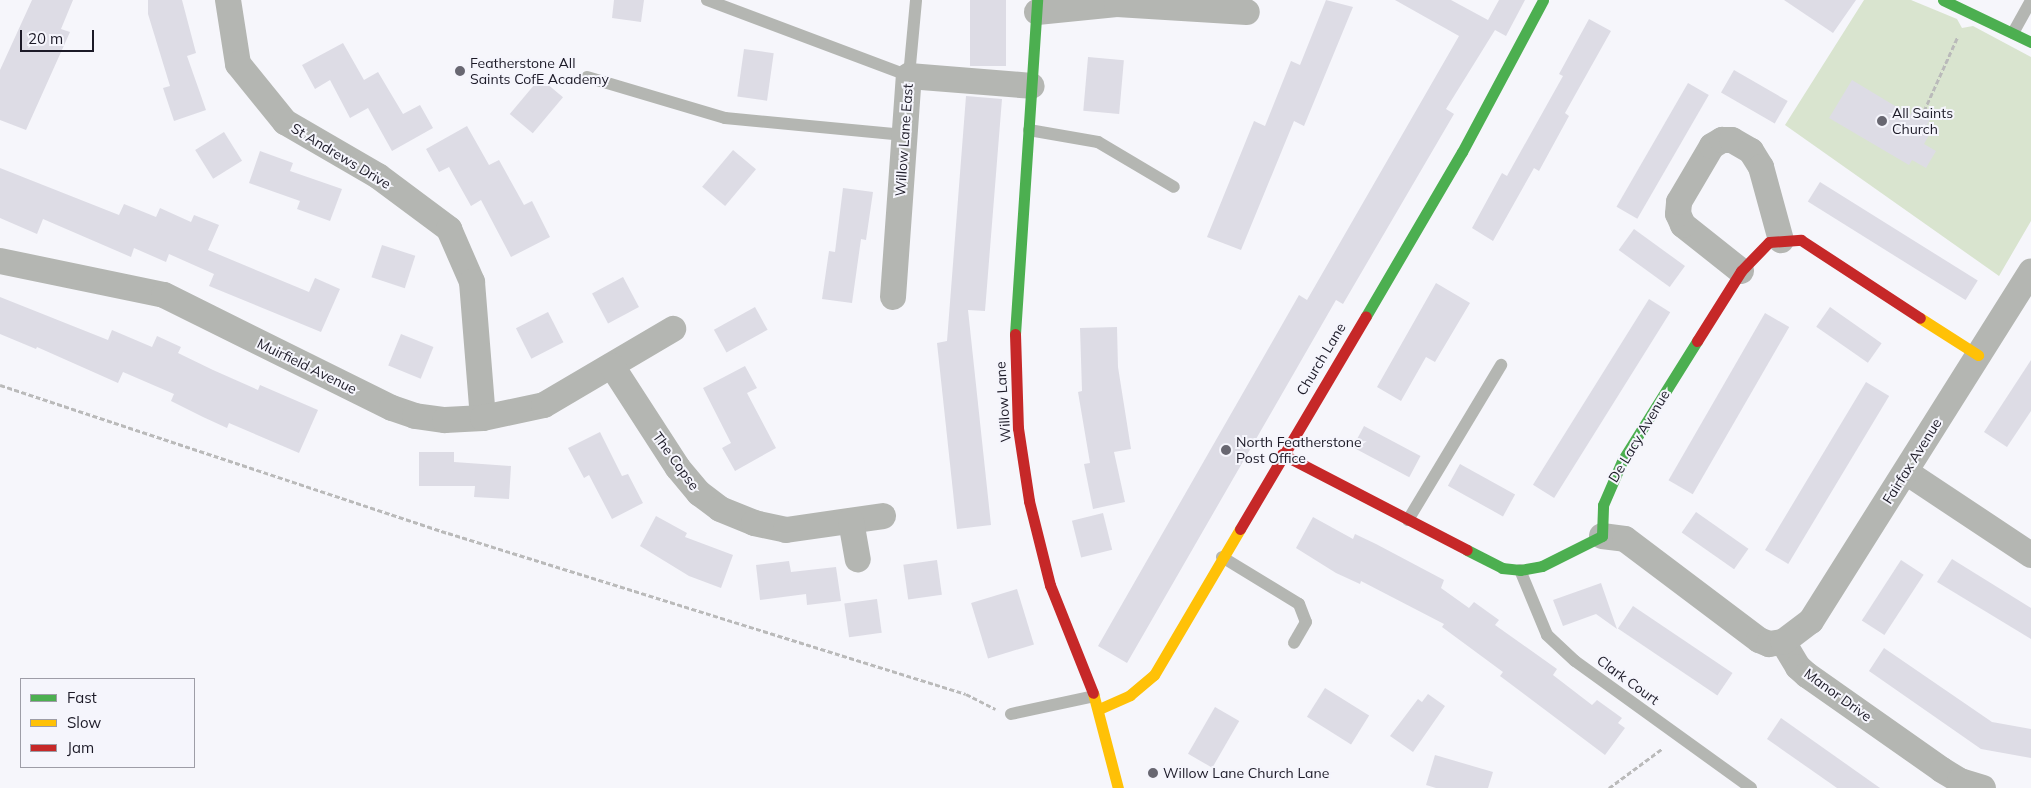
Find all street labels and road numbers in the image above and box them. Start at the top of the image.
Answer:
street label: Willow Lane East [892,83,916,197]
street label: St Andrews Drive [288,120,394,192]
street label: Church Lane [1293,320,1349,398]
street label: Muirfield Avenue [254,335,360,397]
street label: Willow Lane [992,361,1014,443]
street label: De Lacy Avenue [1605,387,1673,485]
street label: Fairfax Avenue [1879,415,1945,507]
street label: The Copse [649,429,703,493]
street label: Clark Court [1594,652,1662,708]
street label: Manor Drive [1801,665,1875,725]

